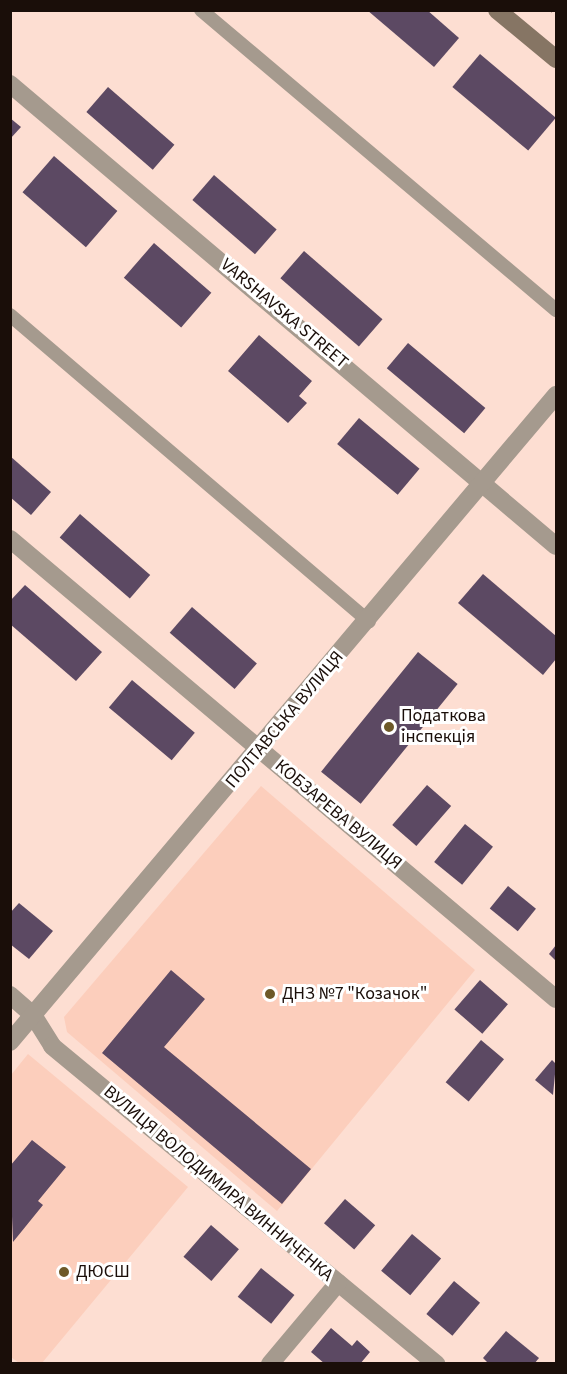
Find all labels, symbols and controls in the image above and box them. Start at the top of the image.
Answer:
street label: VARSHAVSKA STREET [216,254,352,374]
street label: ПОЛТАВСЬКА ВУЛИЦЯ [221,647,349,793]
place label: Податкова інспекція [401,706,486,748]
marker: Податкова інспекція [382,720,396,734]
street label: КОБЗАРЕВА ВУЛИЦЯ [270,755,406,875]
place label: ДНЗ №7 "Козачок" [282,983,427,1005]
marker: ДНЗ №7 "Козачок" [263,987,277,1001]
street label: ВУЛИЦЯ ВОЛОДИМИРА ВИННИЧЕНКА [99,1081,337,1287]
place label: ДЮСШ [76,1261,130,1283]
marker: ДЮСШ [57,1265,71,1279]

